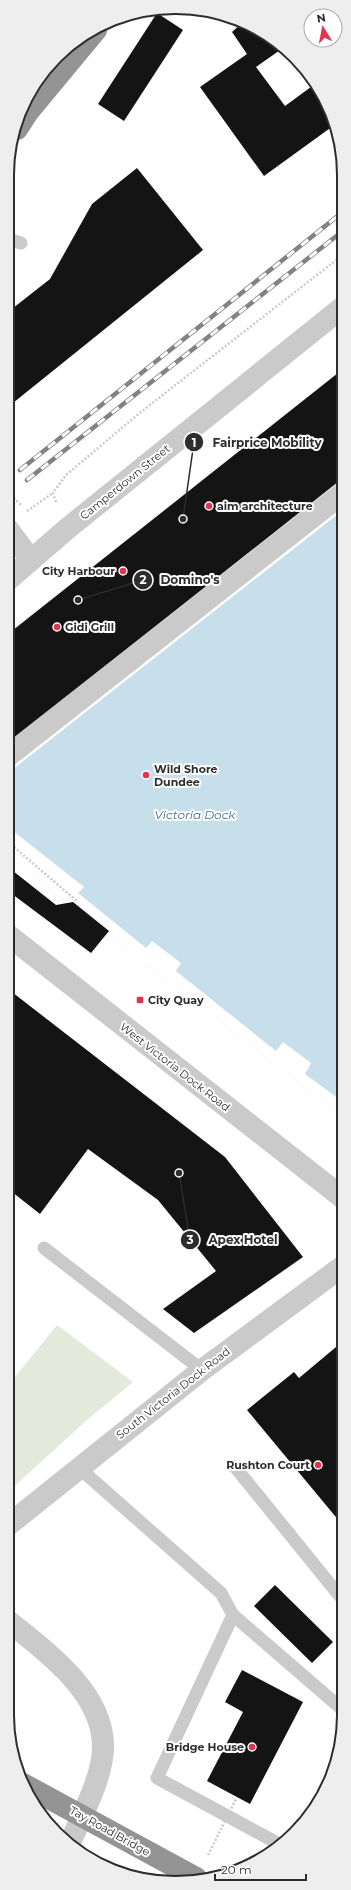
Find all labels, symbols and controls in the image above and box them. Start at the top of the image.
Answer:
north arrow [303,8,343,48]
text: N [316,10,327,26]
callout: Fairprice Mobility [184,430,330,454]
text: 1 [192,435,196,450]
text: Fairprice Mobility [212,435,322,450]
street label: Camperdown Street [77,441,173,523]
place label: aim architecture [217,499,313,513]
marker: aim architecture [204,501,214,511]
place label: City Harbour [42,564,115,578]
marker: City Harbour [118,566,128,576]
callout: Domino's [133,568,228,592]
text: 2 [139,572,147,587]
text: Domino's [160,572,220,587]
place label: Gidi Grill [65,620,114,634]
marker: Gidi Grill [52,622,62,632]
place label: Wild Shore Dundee [154,762,218,789]
marker: Wild Shore Dundee [141,770,151,780]
water label: Victoria Dock [155,807,236,822]
place label: City Quay [148,993,204,1007]
marker: City Quay [135,995,145,1005]
street label: West Victoria Dock Road [117,1020,233,1114]
callout: Apex Hotel [180,1228,285,1252]
text: 3 [185,1232,194,1247]
text: Apex Hotel [207,1232,278,1247]
street label: South Victoria Dock Road [113,1344,233,1442]
place label: Rushton Court [226,1458,310,1472]
marker: Rushton Court [313,1460,323,1470]
place label: Bridge House [166,1740,244,1754]
marker: Bridge House [247,1742,257,1752]
street label: Tay Road Bridge [67,1803,153,1859]
scale bar [215,1856,306,1882]
text: 20 m [221,1862,252,1877]

